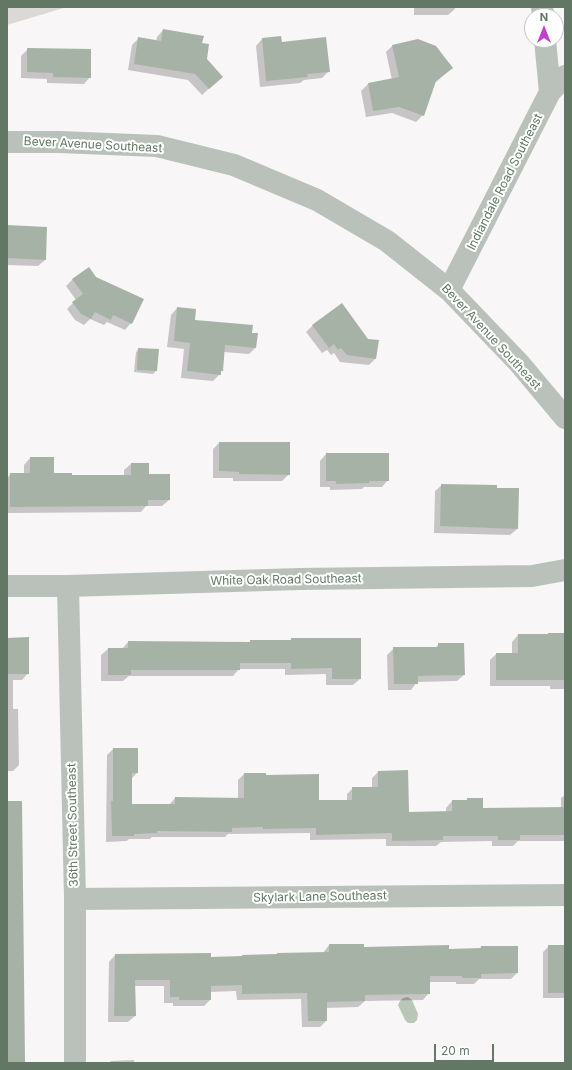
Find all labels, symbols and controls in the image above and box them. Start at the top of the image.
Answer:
north arrow [524,8,564,48]
text: N [540,10,548,24]
street label: Indiandale Road Southeast [464,111,546,253]
street label: Bever Avenue Southeast [23,134,163,156]
street label: Bever Avenue Southeast [438,281,544,393]
street label: White Oak Road Southeast [210,571,362,589]
street label: 36th Street Southeast [65,763,81,887]
street label: Skylark Lane Southeast [253,889,387,905]
scale bar [436,1036,496,1062]
text: 20 m [441,1043,470,1058]

